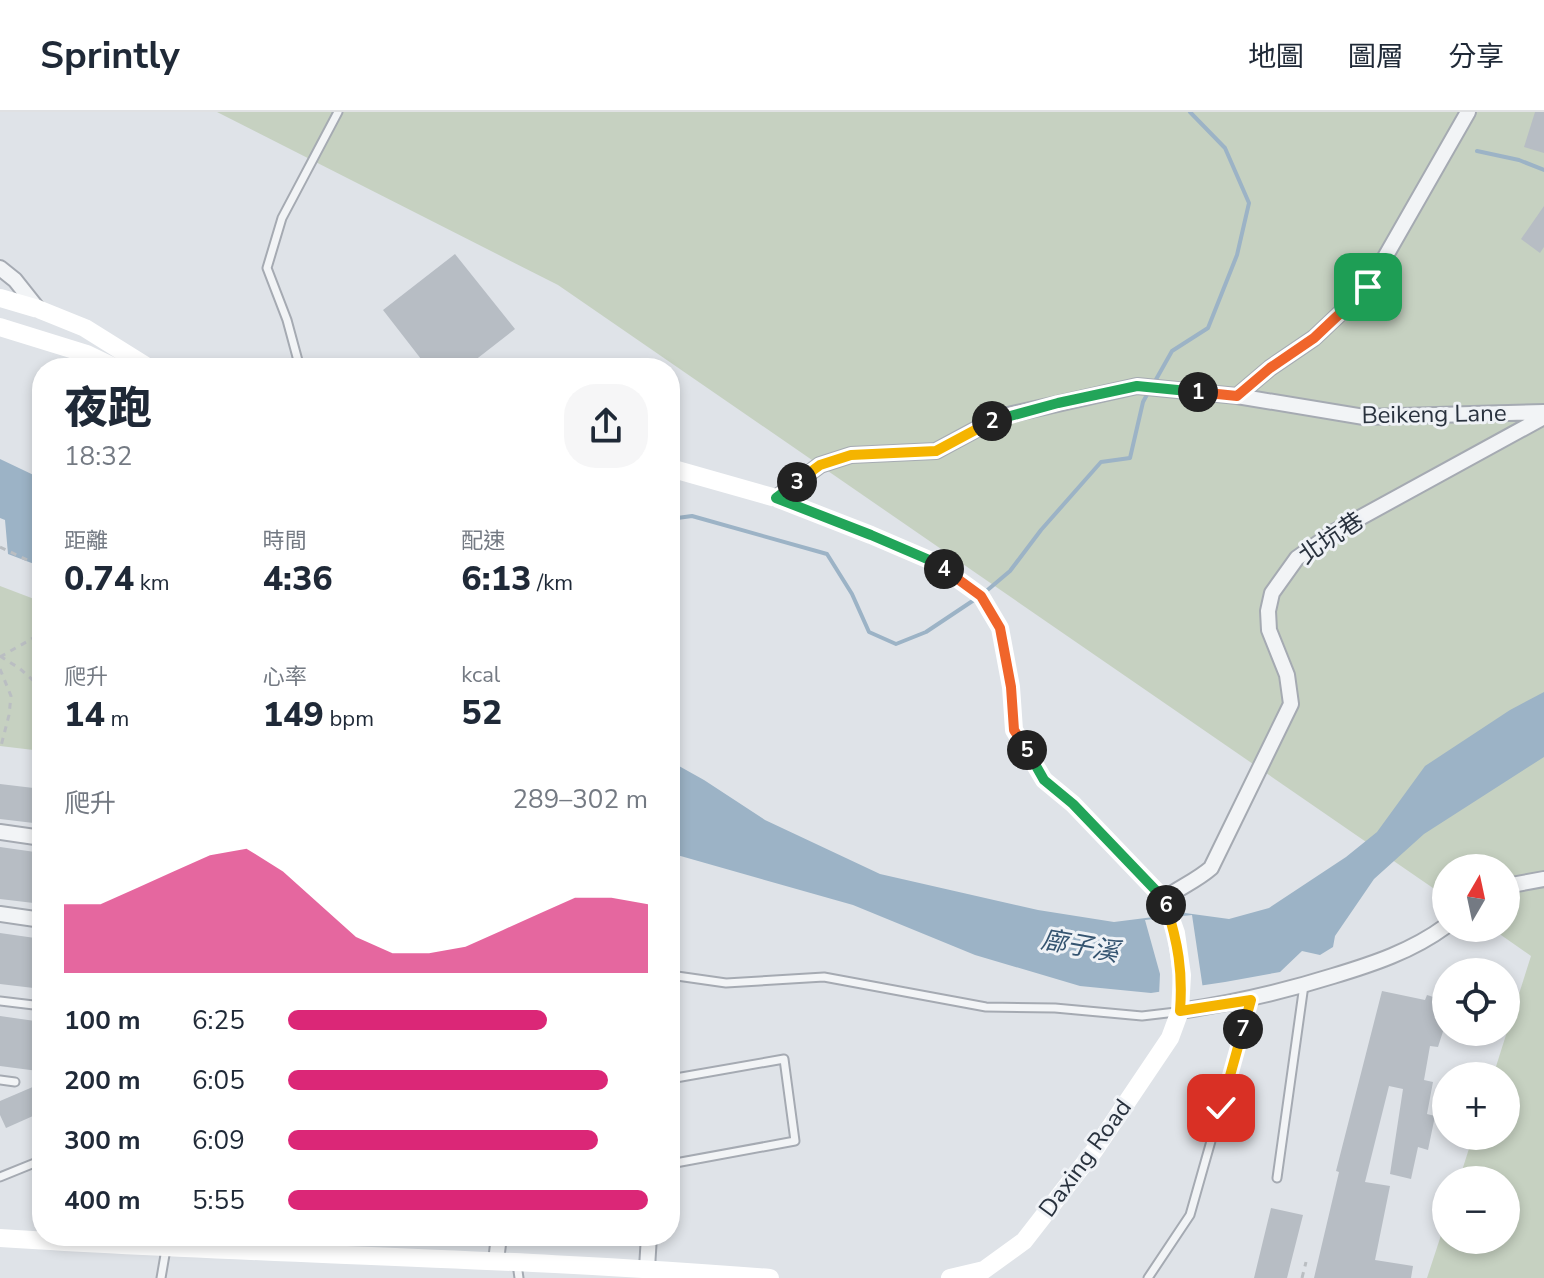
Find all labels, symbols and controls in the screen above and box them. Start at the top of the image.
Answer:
text: Sprintly [40,30,180,81]
text: 地圖 [1248,38,1304,76]
text: 圖層 [1348,38,1404,76]
text: 分享 [1448,38,1504,76]
pin [1334,253,1402,321]
icon: arrive [1346,265,1390,309]
pin: 1 [1178,372,1218,412]
text: 1 [1191,377,1205,407]
text: 夜跑 [64,379,152,439]
button: share [564,384,648,468]
street label: Beikeng Lane [1361,397,1507,431]
pin: 2 [972,401,1012,441]
text: 2 [985,406,999,436]
text: 18:32 [64,439,132,474]
pin: 3 [777,462,817,502]
text: 3 [790,467,804,497]
street label: 北坑巷 [1292,505,1370,571]
text: 距離 [64,526,108,556]
text: 時間 [263,526,307,556]
text: 配速 [461,526,505,556]
pin: 4 [924,549,964,589]
text: 4 [937,554,951,584]
text: 0.74 [64,556,134,602]
text: 4:36 [263,556,333,602]
text: 6:13 [461,556,531,602]
text: km [134,568,170,598]
text: /km [531,568,573,598]
text: kcal [461,660,500,690]
text: 爬升 [64,662,108,692]
text: 心率 [263,662,307,692]
text: 52 [461,690,502,736]
text: 14 [64,692,105,738]
text: 149 [263,692,324,738]
text: m [105,704,129,734]
text: bpm [324,704,374,734]
pin: 5 [1007,730,1047,770]
text: 5 [1020,735,1034,765]
text: 289–302 m [512,782,648,817]
text: 爬升 [64,786,116,821]
north arrow [1432,854,1520,942]
map controls [1432,854,1520,1254]
pin: 6 [1146,885,1186,925]
text: 6 [1159,890,1173,920]
water label: 廍子溪 [1039,922,1125,971]
button: locate [1432,958,1520,1046]
text: 100 m [64,1003,141,1038]
text: 6:25 [192,1003,245,1038]
pin: 7 [1223,1009,1263,1049]
text: 7 [1236,1014,1250,1044]
button: + [1432,1062,1520,1150]
text: 200 m [64,1063,141,1098]
text: 6:05 [192,1063,245,1098]
pin [1187,1074,1255,1142]
icon: check [1199,1086,1243,1130]
street label: Daxing Road [1031,1093,1139,1223]
text: 300 m [64,1123,141,1158]
text: 6:09 [192,1123,245,1158]
button: − [1432,1166,1520,1254]
text: 400 m [64,1183,141,1218]
text: 5:55 [192,1183,245,1218]

